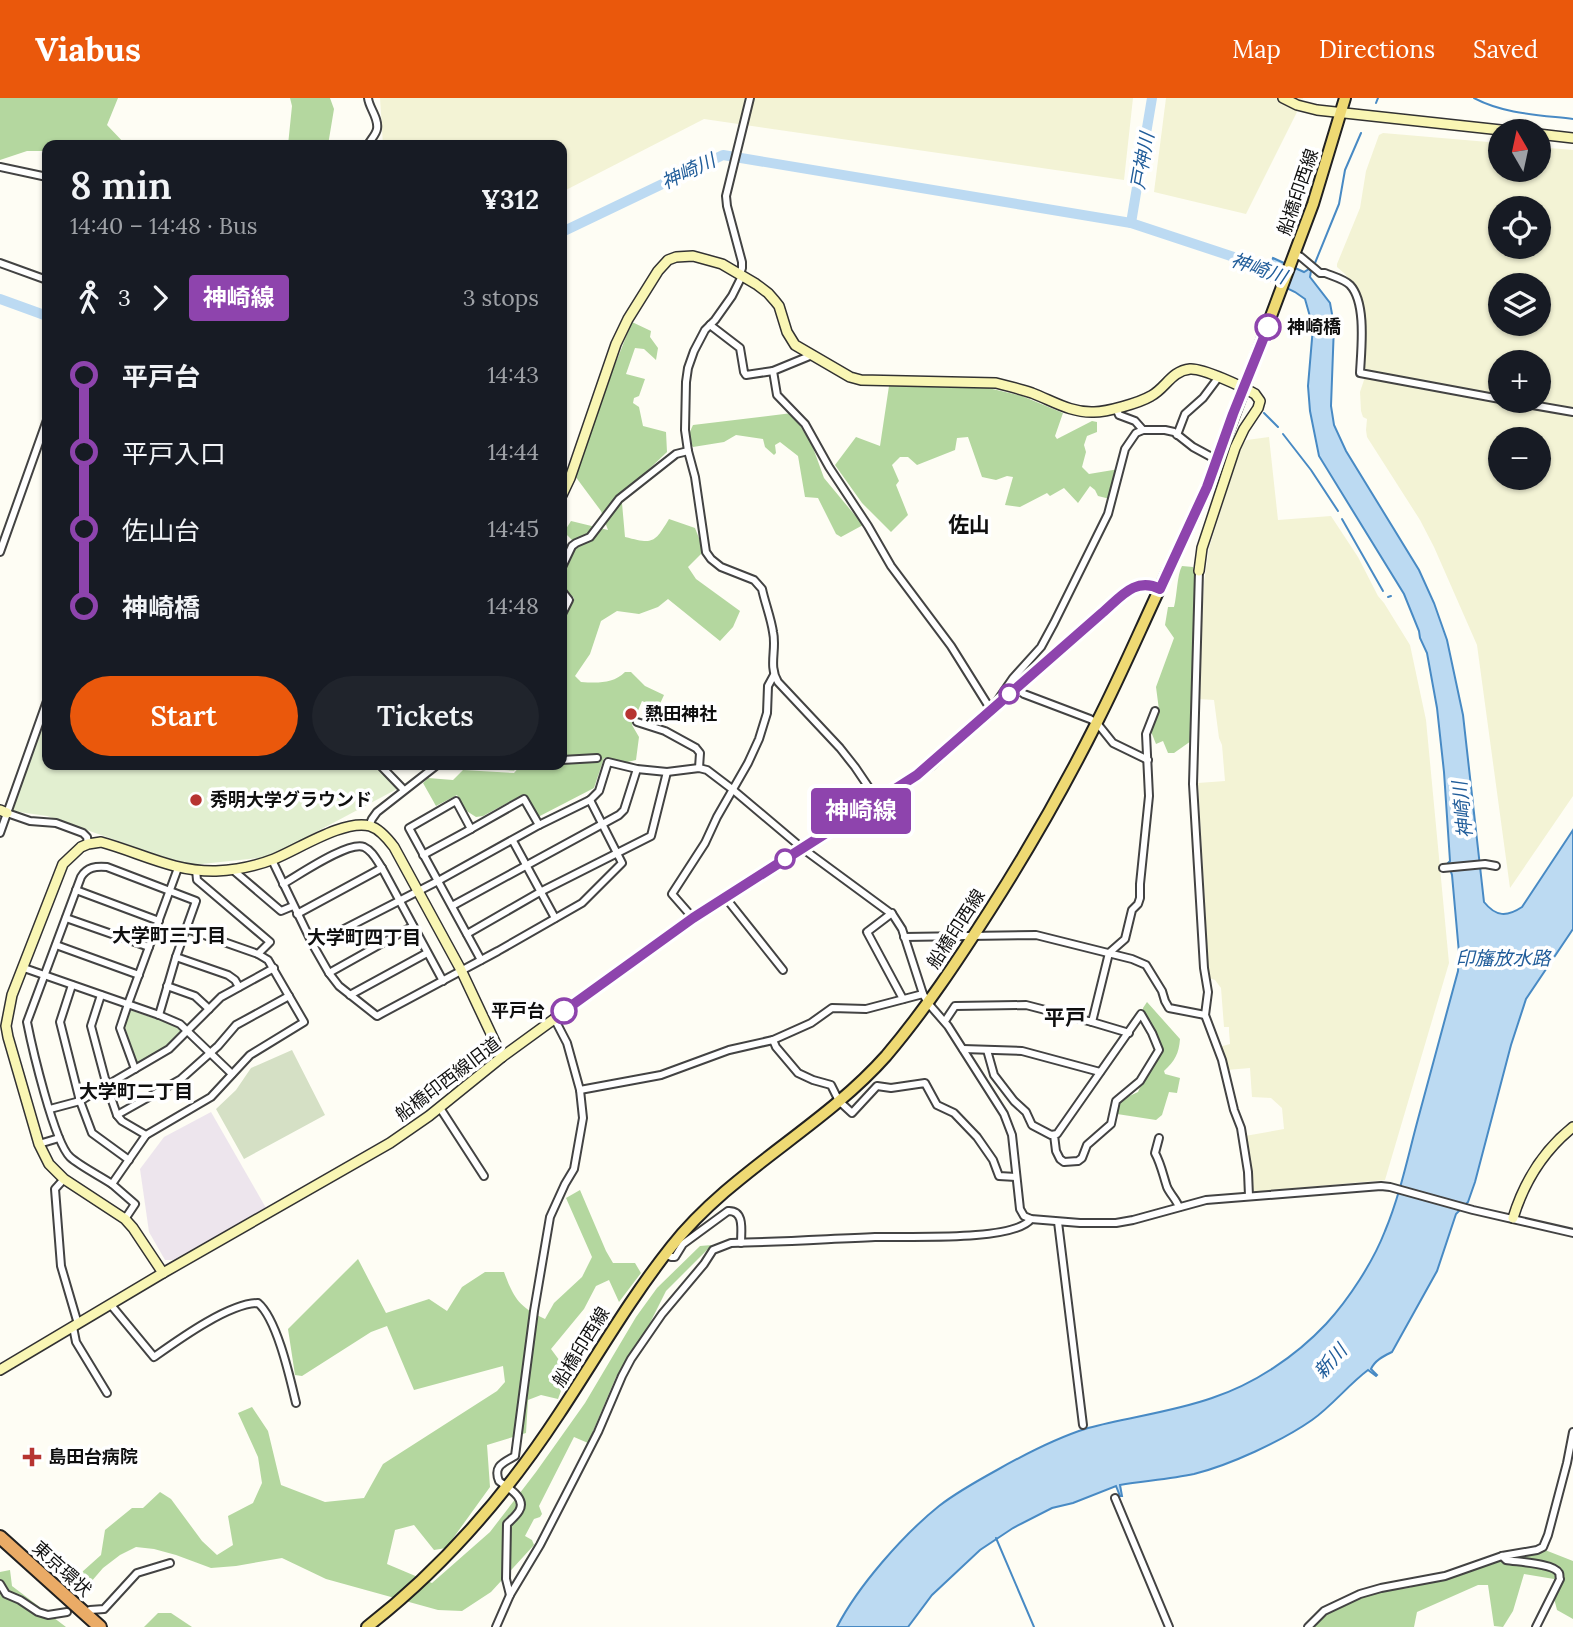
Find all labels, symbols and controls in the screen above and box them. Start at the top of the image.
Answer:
text: Viabus [35,28,141,70]
text: Map [1232,34,1281,65]
text: Directions [1319,34,1435,65]
text: Saved [1473,34,1538,65]
north arrow [1488,119,1550,182]
map controls [1488,119,1551,490]
water label: 戸神川 [1125,129,1159,191]
street label: 船橋印西線 [1272,146,1323,238]
water label: 神崎川 [657,147,721,194]
text: 8 min [70,161,172,209]
text: ¥312 [481,183,539,216]
button: locate [1488,196,1551,259]
text: 14:40 – 14:48 · Bus [70,211,257,240]
water label: 神崎川 [1228,247,1292,289]
button: layers [1488,273,1551,336]
icon: walk [70,279,108,317]
icon: forward [141,279,179,317]
text: 神崎線 [203,282,275,313]
text: 3 [118,283,131,312]
text: 3 stops [463,283,539,312]
marker: 神崎橋 [1255,314,1281,340]
place label: 神崎橋 [1287,315,1341,338]
button: + [1488,350,1551,413]
text: 平戸台 [122,360,200,393]
text: 14:43 [487,360,539,389]
button: − [1488,427,1551,490]
text: 平戸入口 [122,437,226,470]
text: 14:44 [487,437,539,466]
district label: 佐山 [948,511,990,538]
text: 佐山台 [122,514,200,547]
text: 14:45 [487,514,539,543]
text: 神崎橋 [122,591,200,624]
text: 14:48 [487,591,539,620]
button: Start [70,676,298,756]
button: Tickets [312,676,539,756]
unlabelled marker [999,684,1019,704]
place label: 熱田神社 [645,702,717,725]
marker: 熱田神社 [623,706,639,722]
water label: 神崎川 [1447,778,1477,840]
place label: 秀明大学グラウンド [210,788,372,811]
line badge: 神崎線 [821,788,901,834]
marker: 秀明大学グラウンド [188,792,204,808]
text: 神崎線 [825,795,897,826]
unlabelled marker [775,849,795,869]
street label: 船橋印西線 [921,885,990,973]
district label: 大学町三丁目 [112,923,226,947]
district label: 大学町四丁目 [307,925,421,949]
water label: 印旛放水路 [1455,946,1552,970]
marker: 平戸台 [551,998,577,1024]
place label: 平戸台 [491,999,545,1022]
district label: 平戸 [1044,1004,1086,1031]
street label: 船橋印西線旧道 [390,1032,505,1126]
district label: 大学町二丁目 [79,1079,193,1103]
street label: 船橋印西線 [547,1302,614,1391]
water label: 新川 [1308,1337,1353,1383]
place label: 島田台病院 [48,1445,138,1468]
marker: 島田台病院 [22,1447,42,1467]
street label: 東京環状 [28,1536,97,1601]

